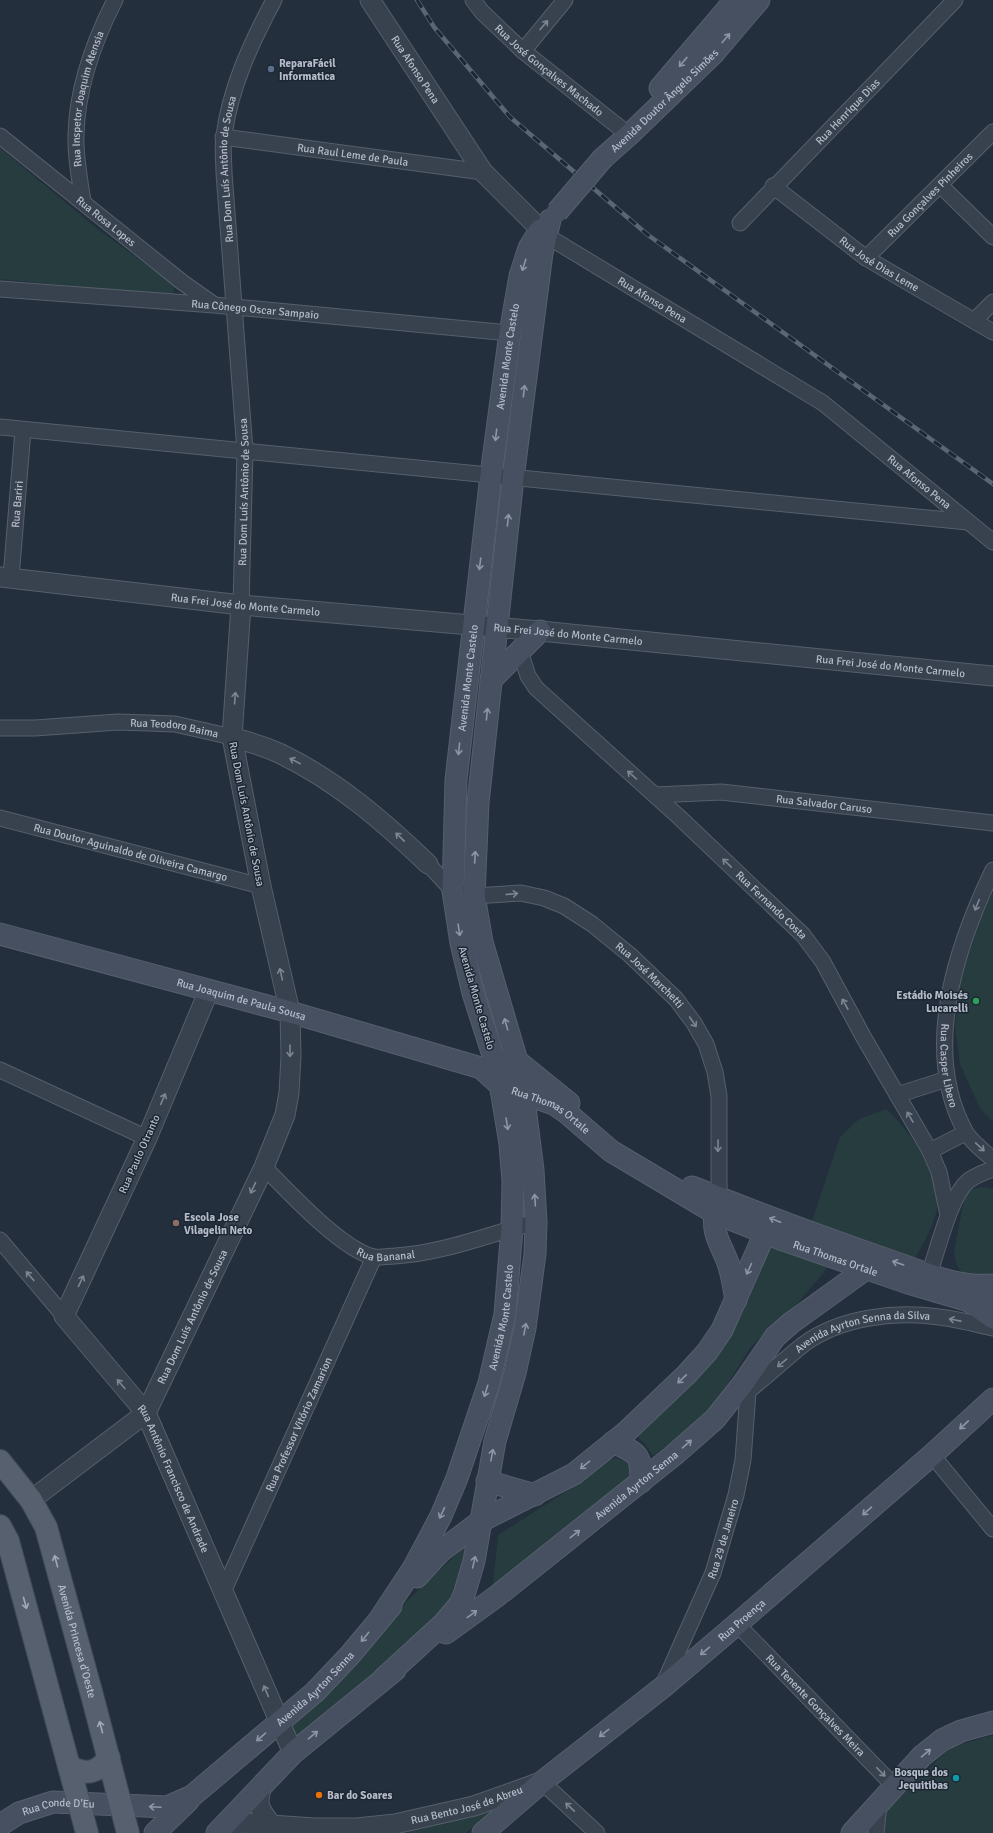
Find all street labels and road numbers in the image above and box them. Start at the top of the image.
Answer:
street label: Rua José Gonçalves Machado [492,22,606,119]
street label: Rua Inspetor Joaquim Atensia [70,29,107,168]
street label: Rua Afonso Pena [388,33,442,106]
street label: Avenida Doutor Ângelo Simões [608,46,721,155]
street label: Rua Henrique Dias [813,76,883,148]
street label: Rua Dom Luís Antônio de Sousa [217,94,239,243]
street label: Rua Raul Leme de Paula [296,141,410,169]
street label: Rua Gonçalves Pinheiros [885,150,976,240]
street label: Rua Rosa Lopes [73,194,138,249]
street label: Rua José Dias Leme [837,234,921,294]
street label: Rua Afonso Pena [615,274,689,326]
street label: Rua Cônego Oscar Sampaio [191,297,320,322]
street label: Avenida Monte Castelo [494,302,522,410]
street label: Rua Dom Luís Antônio de Sousa [236,417,252,566]
street label: Rua Afonso Pena [885,452,954,512]
street label: Rua Bariri [9,480,26,528]
street label: Rua Frei José do Monte Carmelo [170,591,321,619]
street label: Rua Frei José do Monte Carmelo [493,621,644,648]
street label: Avenida Monte Castelo [456,624,481,732]
street label: Rua Frei José do Monte Carmelo [815,652,966,680]
street label: Rua Teodoro Baima [130,716,220,741]
street label: Rua Dom Luís Antônio de Sousa [226,741,267,888]
street label: Rua Salvador Caruso [775,792,873,816]
street label: Rua Doutor Aguinaldo de Oliveira Camargo [32,821,229,884]
street label: Rua Fernando Costa [733,868,810,942]
street label: Rua José Marchetti [613,940,686,1011]
street label: Avenida Monte Castelo [456,945,498,1052]
street label: Rua Joaquim de Paula Sousa [175,976,308,1023]
street label: Rua Casper Libero [937,1023,960,1110]
street label: Rua Thomas Ortale [510,1084,592,1137]
street label: Rua Paulo Otranto [116,1112,163,1196]
street label: Rua Thomas Ortale [791,1238,879,1279]
street label: Rua Bananal [354,1245,416,1264]
street label: Rua Dom Luís Antônio de Sousa [155,1247,231,1386]
street label: Avenida Monte Castelo [486,1264,516,1372]
street label: Avenida Ayrton Senna da Silva [792,1309,931,1356]
street label: Rua Professor Vitório Zamarion [263,1355,335,1494]
street label: Rua Antônio Francisco de Andrade [135,1402,212,1555]
street label: Avenida Ayrton Senna [592,1448,681,1523]
street label: Rua 29 de Janeiro [705,1497,742,1581]
street label: Avenida Princesa d'Oeste [55,1583,99,1700]
street label: Rua Proença [715,1596,768,1644]
street label: Avenida Ayrton Senna [274,1649,357,1729]
street label: Rua Tenente Gonçalves Meira [763,1652,868,1759]
street label: Rua Bento José de Abreu [410,1783,524,1827]
street label: Rua Conde D'Eu [20,1796,95,1819]

